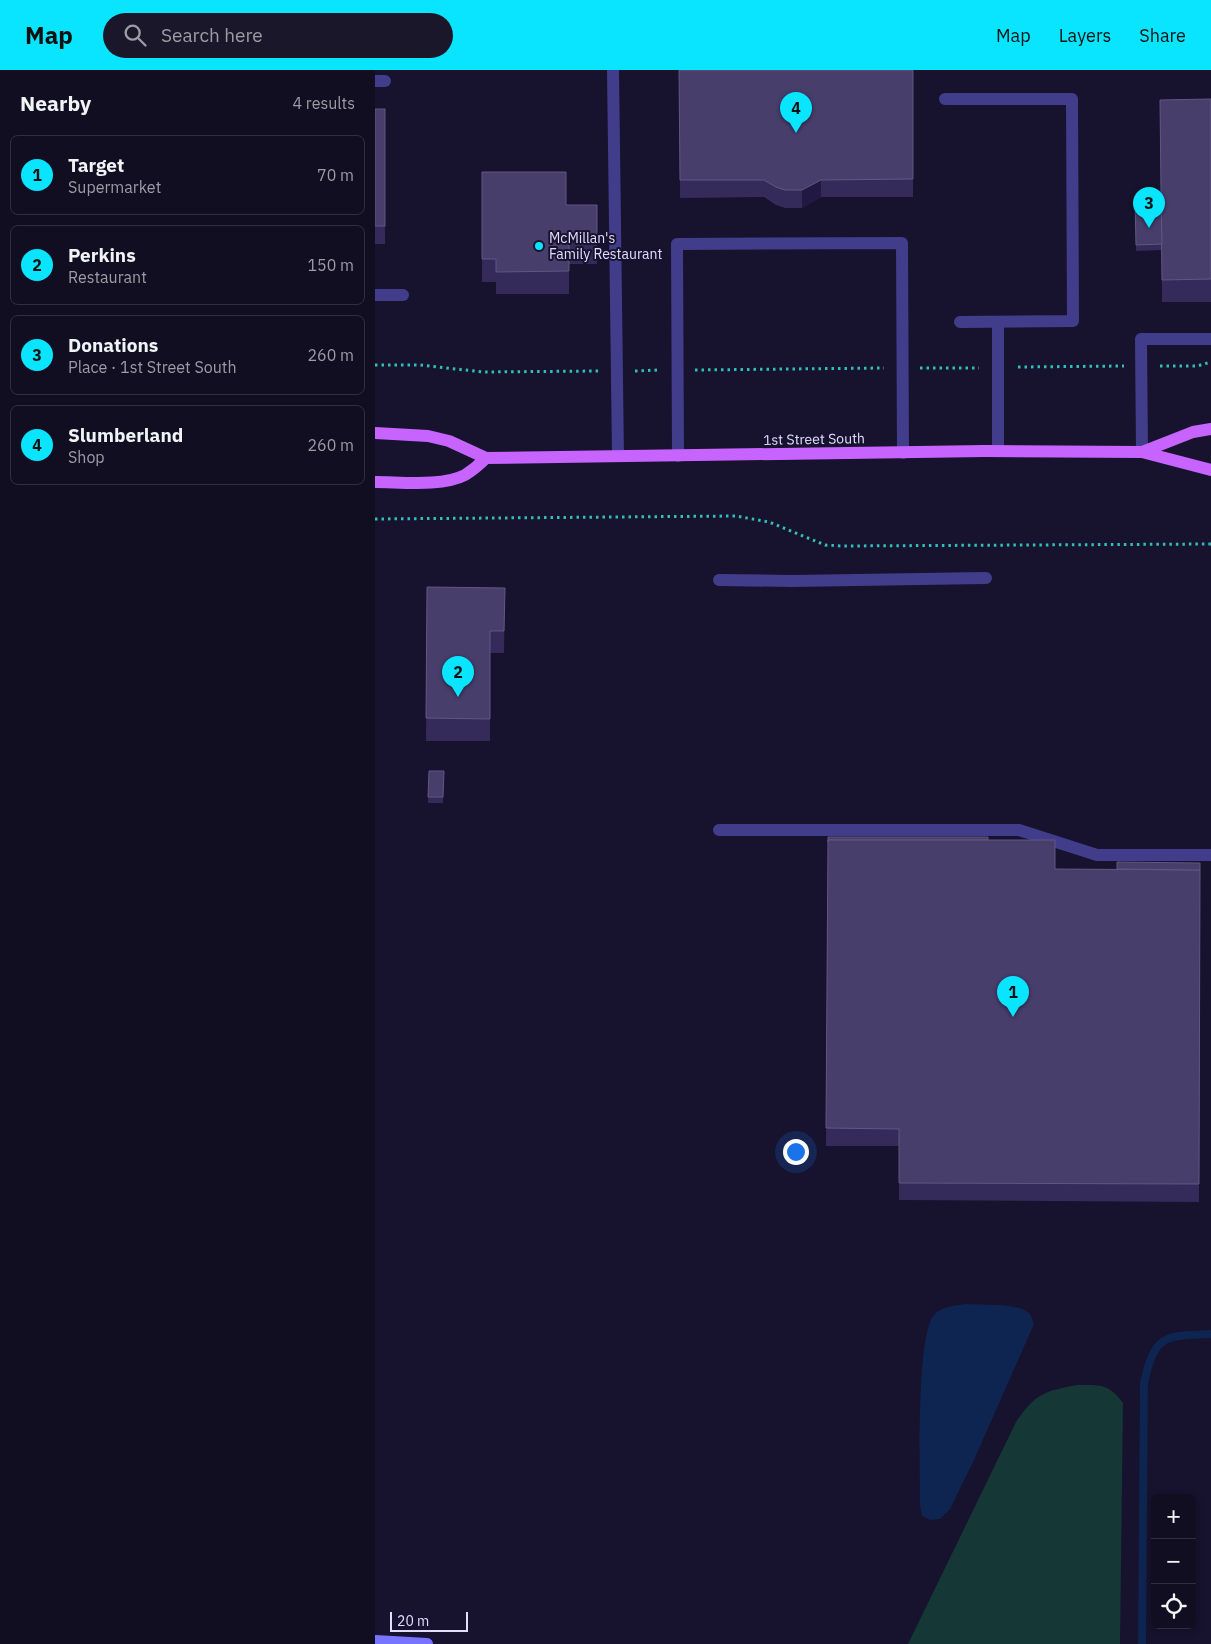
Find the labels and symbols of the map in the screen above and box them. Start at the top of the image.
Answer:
pin: 4 [780,92,812,133]
pin: 3 [1133,187,1165,228]
place label: McMillan's Family Restaurant [549,229,662,263]
marker: McMillan's Family Restaurant [533,240,545,252]
street label: 1st Street South [763,429,865,449]
pin: 2 [442,656,474,697]
pin: 1 [997,976,1029,1017]
your location [783,1139,809,1165]
scale bar [390,1609,467,1632]

